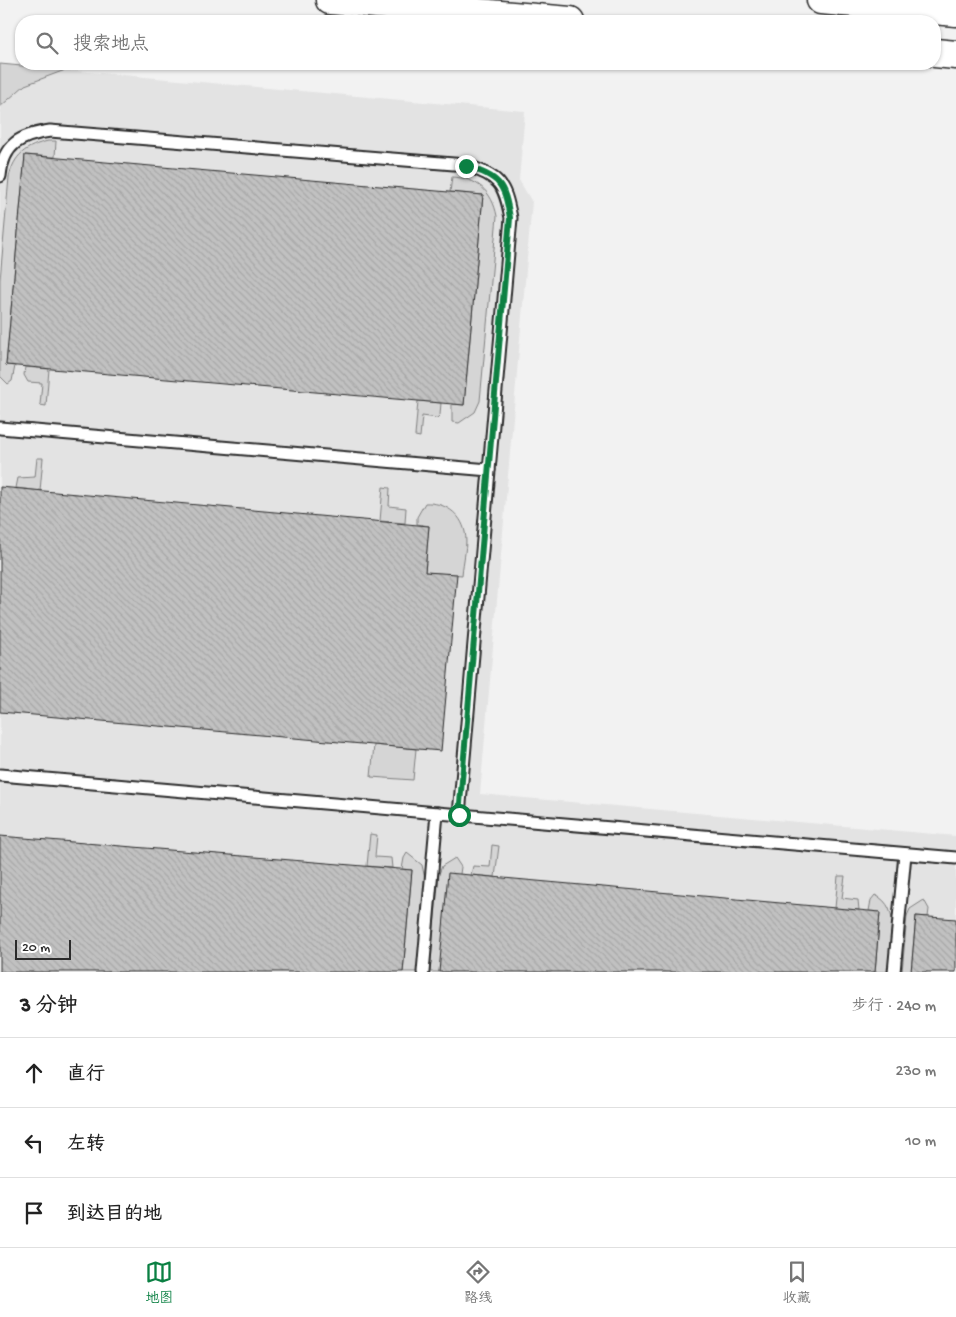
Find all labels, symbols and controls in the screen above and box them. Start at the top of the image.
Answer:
search box [15,15,941,70]
icon: search [33,29,61,57]
text: 搜索地点 [73,34,149,57]
route end [455,155,478,178]
route start [448,804,471,827]
scale bar [15,937,71,960]
text: 20 m [22,940,50,957]
text: 3 分钟 [20,995,78,1020]
text: 步行 · 240 m [852,998,936,1017]
icon: ahead [20,1059,48,1087]
text: 230 m [896,1063,936,1082]
text: 直行 [67,1064,105,1087]
icon: left [20,1129,48,1157]
text: 10 m [905,1133,936,1152]
text: 左转 [67,1134,105,1157]
icon: arrive [20,1199,48,1227]
text: 到达目的地 [67,1204,162,1227]
tab: 地图 [145,1258,173,1308]
tab: 路线 [464,1258,492,1308]
tab: 收藏 [783,1258,811,1308]

